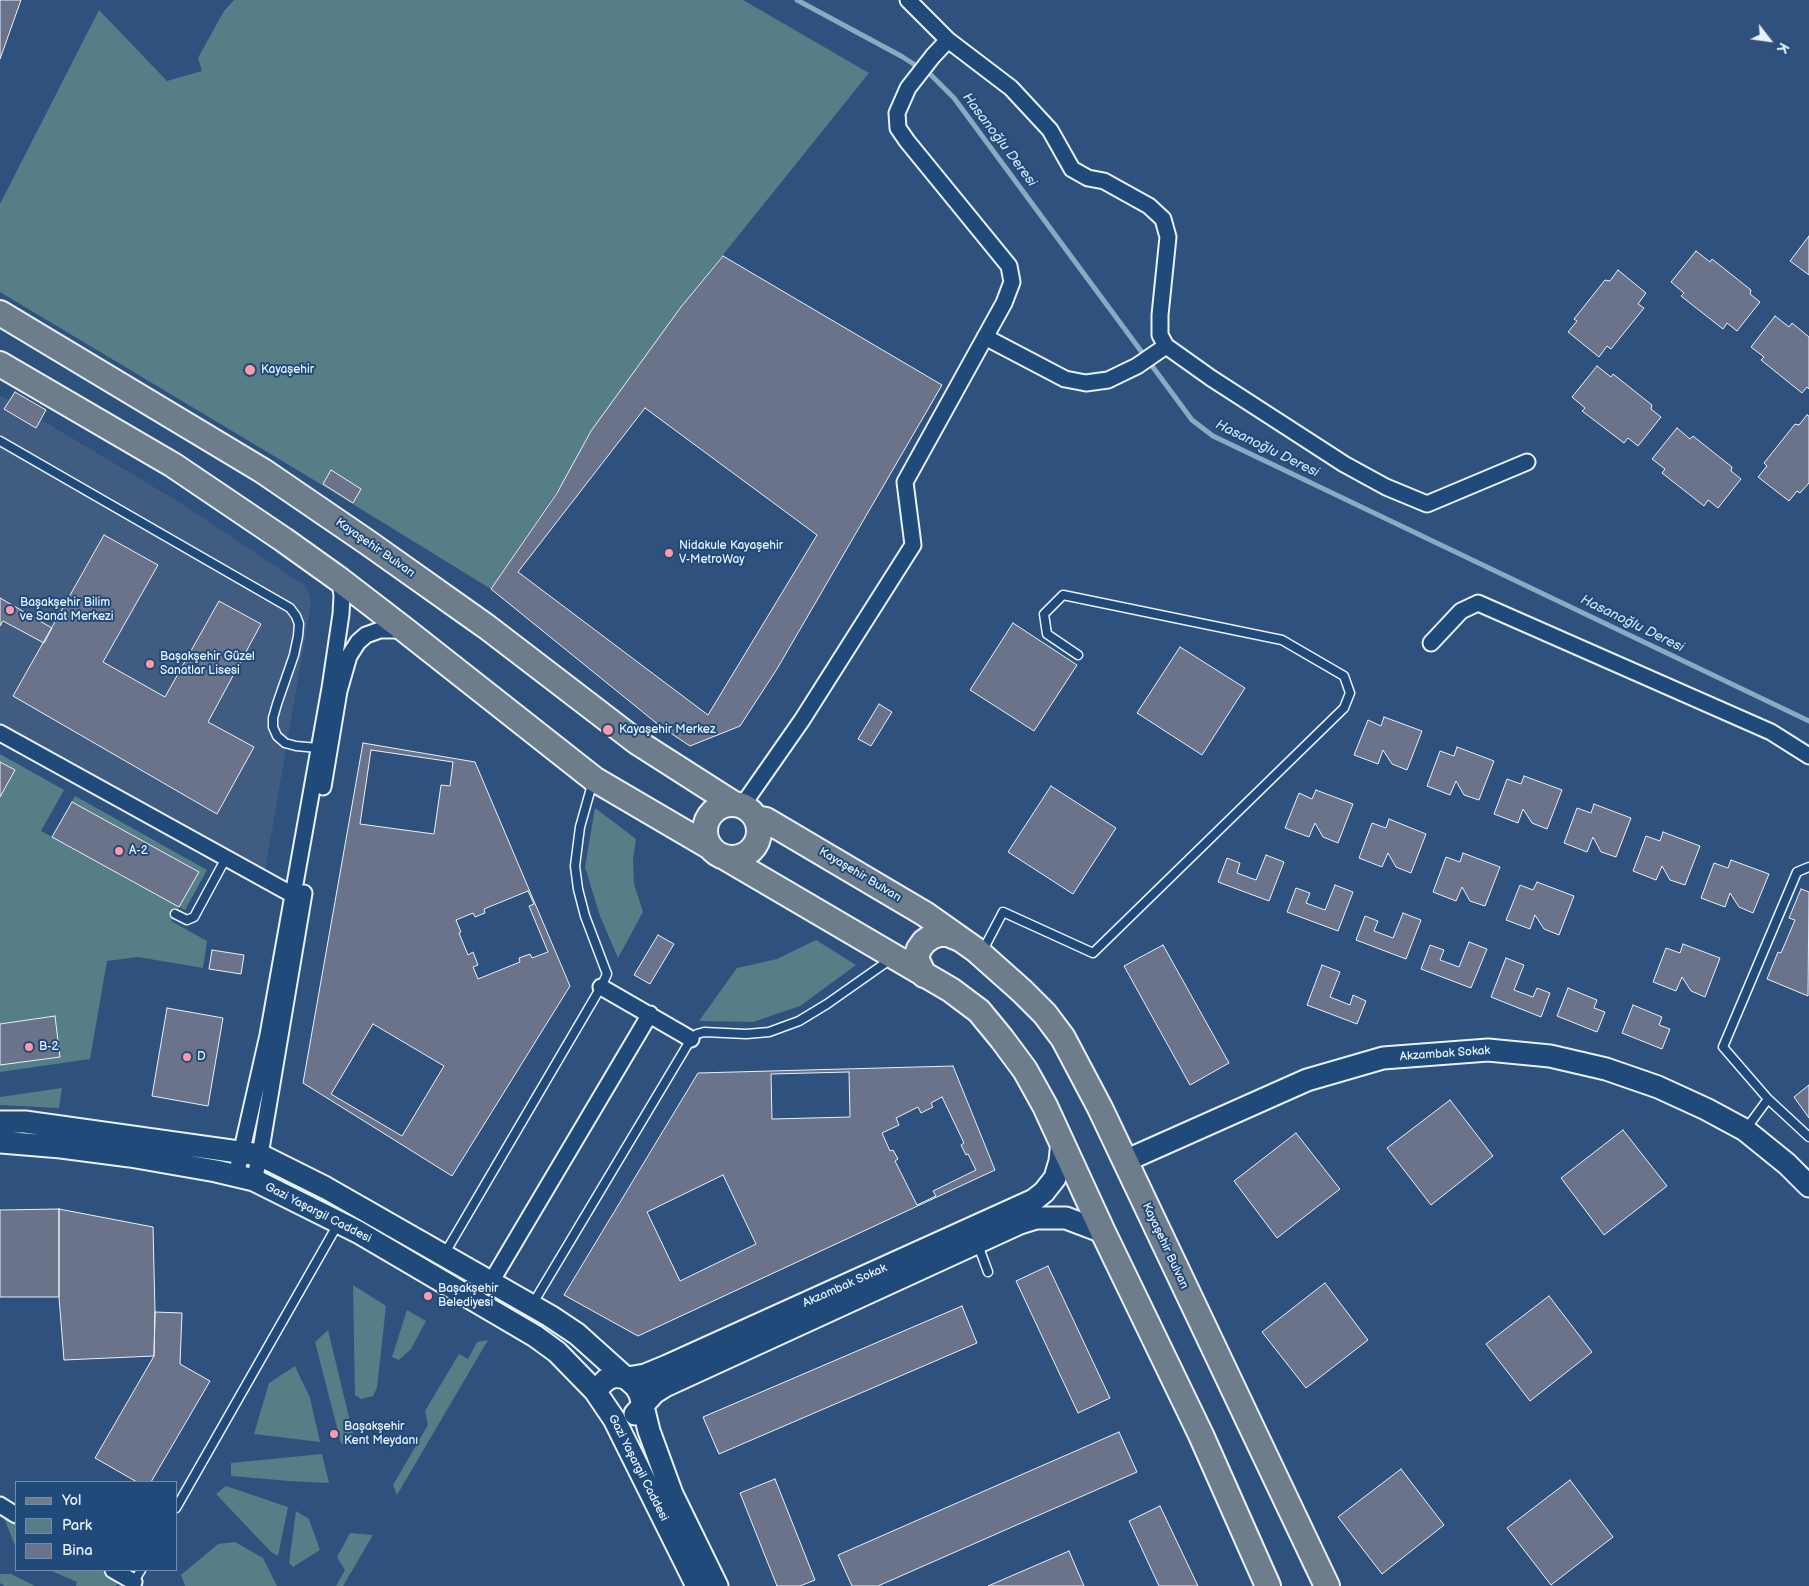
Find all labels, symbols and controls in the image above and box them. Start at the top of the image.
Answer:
north arrow [1744,15,1794,65]
text: K [1773,39,1792,56]
water label: Hasanoğlu Deresi [958,90,1040,190]
marker: Kayaşehir [243,363,257,377]
place label: Kayaşehir [261,363,314,377]
water label: Hasanoğlu Deresi [1213,417,1321,481]
street label: Kayaşehir Bulvarı [333,515,417,581]
place label: Nidakule Kayaşehir V-MetroWay [679,539,783,567]
marker: Nidakule Kayaşehir V-MetroWay [663,547,675,559]
water label: Hasanoğlu Deresi [1578,592,1686,656]
place label: Başakşehir Bilim ve Sanat Merkezi [20,596,114,624]
marker: Başakşehir Bilim ve Sanat Merkezi [4,604,16,616]
place label: Başakşehir Güzel Sanatlar Lisesi [160,650,255,678]
marker: Başakşehir Güzel Sanatlar Lisesi [144,658,156,670]
marker: Kayaşehir Merkez [601,723,615,737]
place label: Kayaşehir Merkez [619,723,716,737]
place label: A-2 [129,844,148,858]
marker: A-2 [113,845,125,857]
street label: Kayaşehir Bulvarı [816,845,904,905]
place label: B-2 [39,1040,59,1054]
marker: B-2 [23,1041,35,1053]
street label: Akzambak Sokak [1399,1044,1491,1064]
place label: D [197,1050,206,1064]
marker: D [181,1051,193,1063]
street label: Gazi Yaşargil Caddesi [262,1180,374,1246]
street label: Kayaşehir Bulvarı [1139,1201,1191,1291]
street label: Akzambak Sokak [801,1261,889,1311]
place label: Başakşehir Belediyesi [438,1282,498,1310]
marker: Başakşehir Belediyesi [422,1290,434,1302]
street label: Gazi Yaşargil Caddesi [605,1412,671,1524]
place label: Başakşehir Kent Meydanı [344,1420,418,1448]
marker: Başakşehir Kent Meydanı [328,1428,340,1440]
legend [15,1481,178,1571]
text: Yol [62,1491,81,1510]
text: Park [62,1516,92,1535]
text: Bina [62,1541,93,1560]

